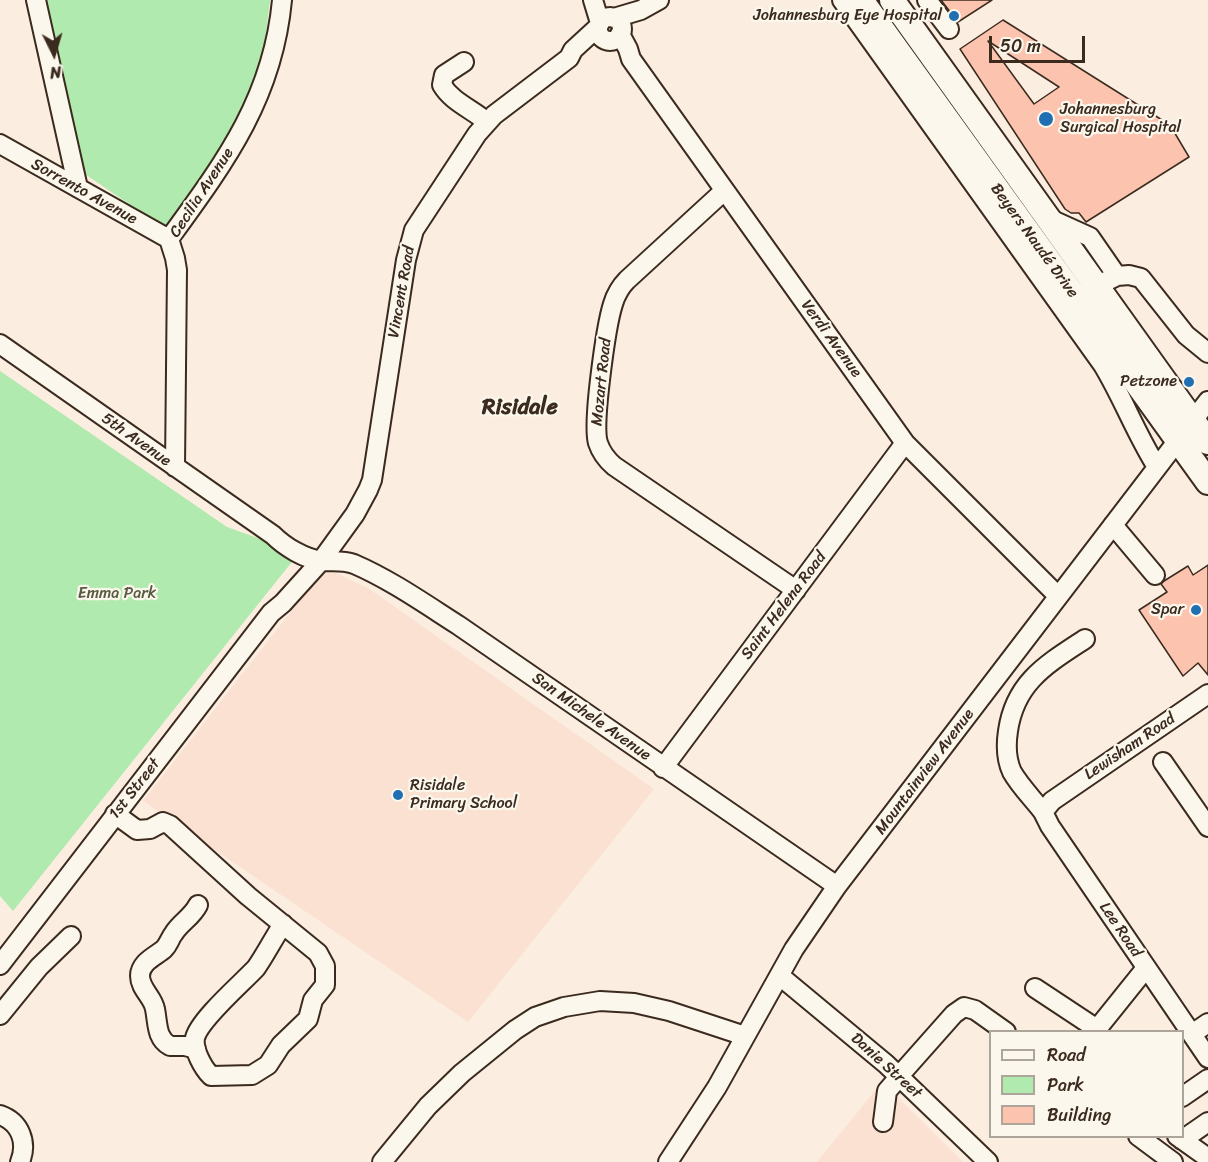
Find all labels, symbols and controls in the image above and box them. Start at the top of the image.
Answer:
place label: Johannesburg Eye Hospital [753,6,942,26]
marker: Johannesburg Eye Hospital [947,9,961,23]
north arrow [24,24,84,84]
scale bar [992,24,1088,62]
text: 50 m [1000,30,1041,62]
text: N [49,58,62,87]
place label: Johannesburg Surgical Hospital [1060,100,1181,138]
marker: Johannesburg Surgical Hospital [1037,110,1055,128]
street label: Cecilia Avenue [166,145,238,241]
street label: Sorrento Avenue [28,155,140,229]
street label: Beyers Naudé Drive [986,180,1082,302]
street label: Vincent Road [384,245,420,339]
street label: Verdi Avenue [796,297,866,381]
street label: Mozart Road [588,337,616,427]
place label: Petzone [1120,372,1177,392]
marker: Petzone [1182,375,1196,389]
district label: Risidale [482,395,558,421]
street label: 5th Avenue [98,409,174,471]
street label: Saint Helena Road [737,548,831,664]
park label: Emma Park [78,584,156,604]
place label: Spar [1151,600,1184,620]
marker: Spar [1189,603,1203,617]
street label: San Michele Avenue [528,669,654,765]
street label: Mountainview Avenue [871,705,979,839]
street label: Lewisham Road [1081,710,1179,784]
street label: 1st Street [105,755,165,823]
place label: Risidale Primary School [410,776,517,814]
marker: Risidale Primary School [391,788,405,802]
street label: Lee Road [1095,899,1145,961]
street label: Danie Street [847,1029,925,1103]
legend [989,1030,1184,1138]
text: Road [1047,1039,1086,1071]
text: Park [1047,1069,1084,1101]
text: Building [1047,1099,1111,1131]

